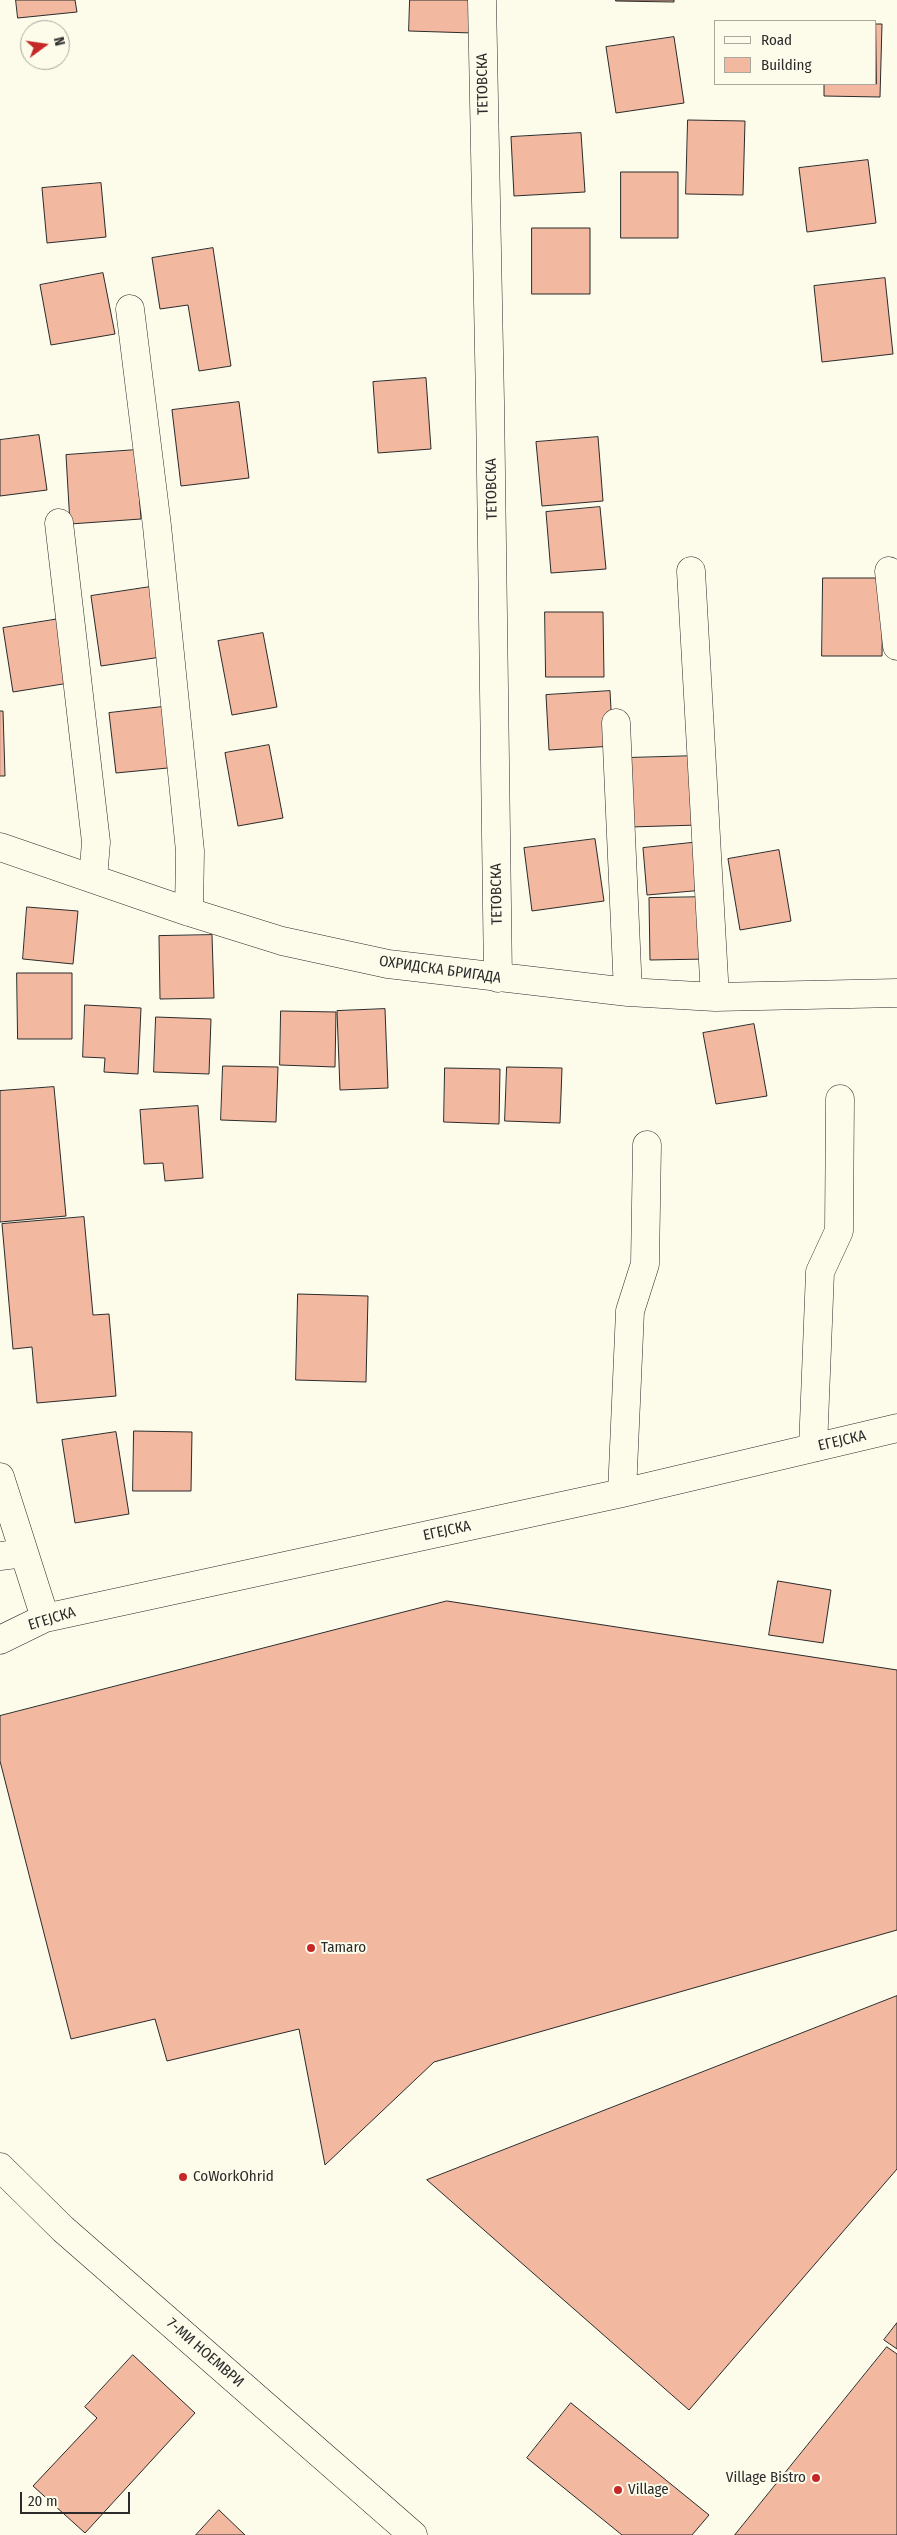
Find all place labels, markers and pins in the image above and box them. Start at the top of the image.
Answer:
place label: Tamaro [321,1939,366,1957]
marker: Tamaro [305,1942,317,1954]
place label: CoWorkOhrid [193,2168,274,2186]
marker: CoWorkOhrid [177,2171,189,2183]
place label: Village Bistro [726,2469,806,2487]
marker: Village Bistro [810,2472,822,2484]
place label: Village [628,2481,669,2499]
marker: Village [612,2484,624,2496]

